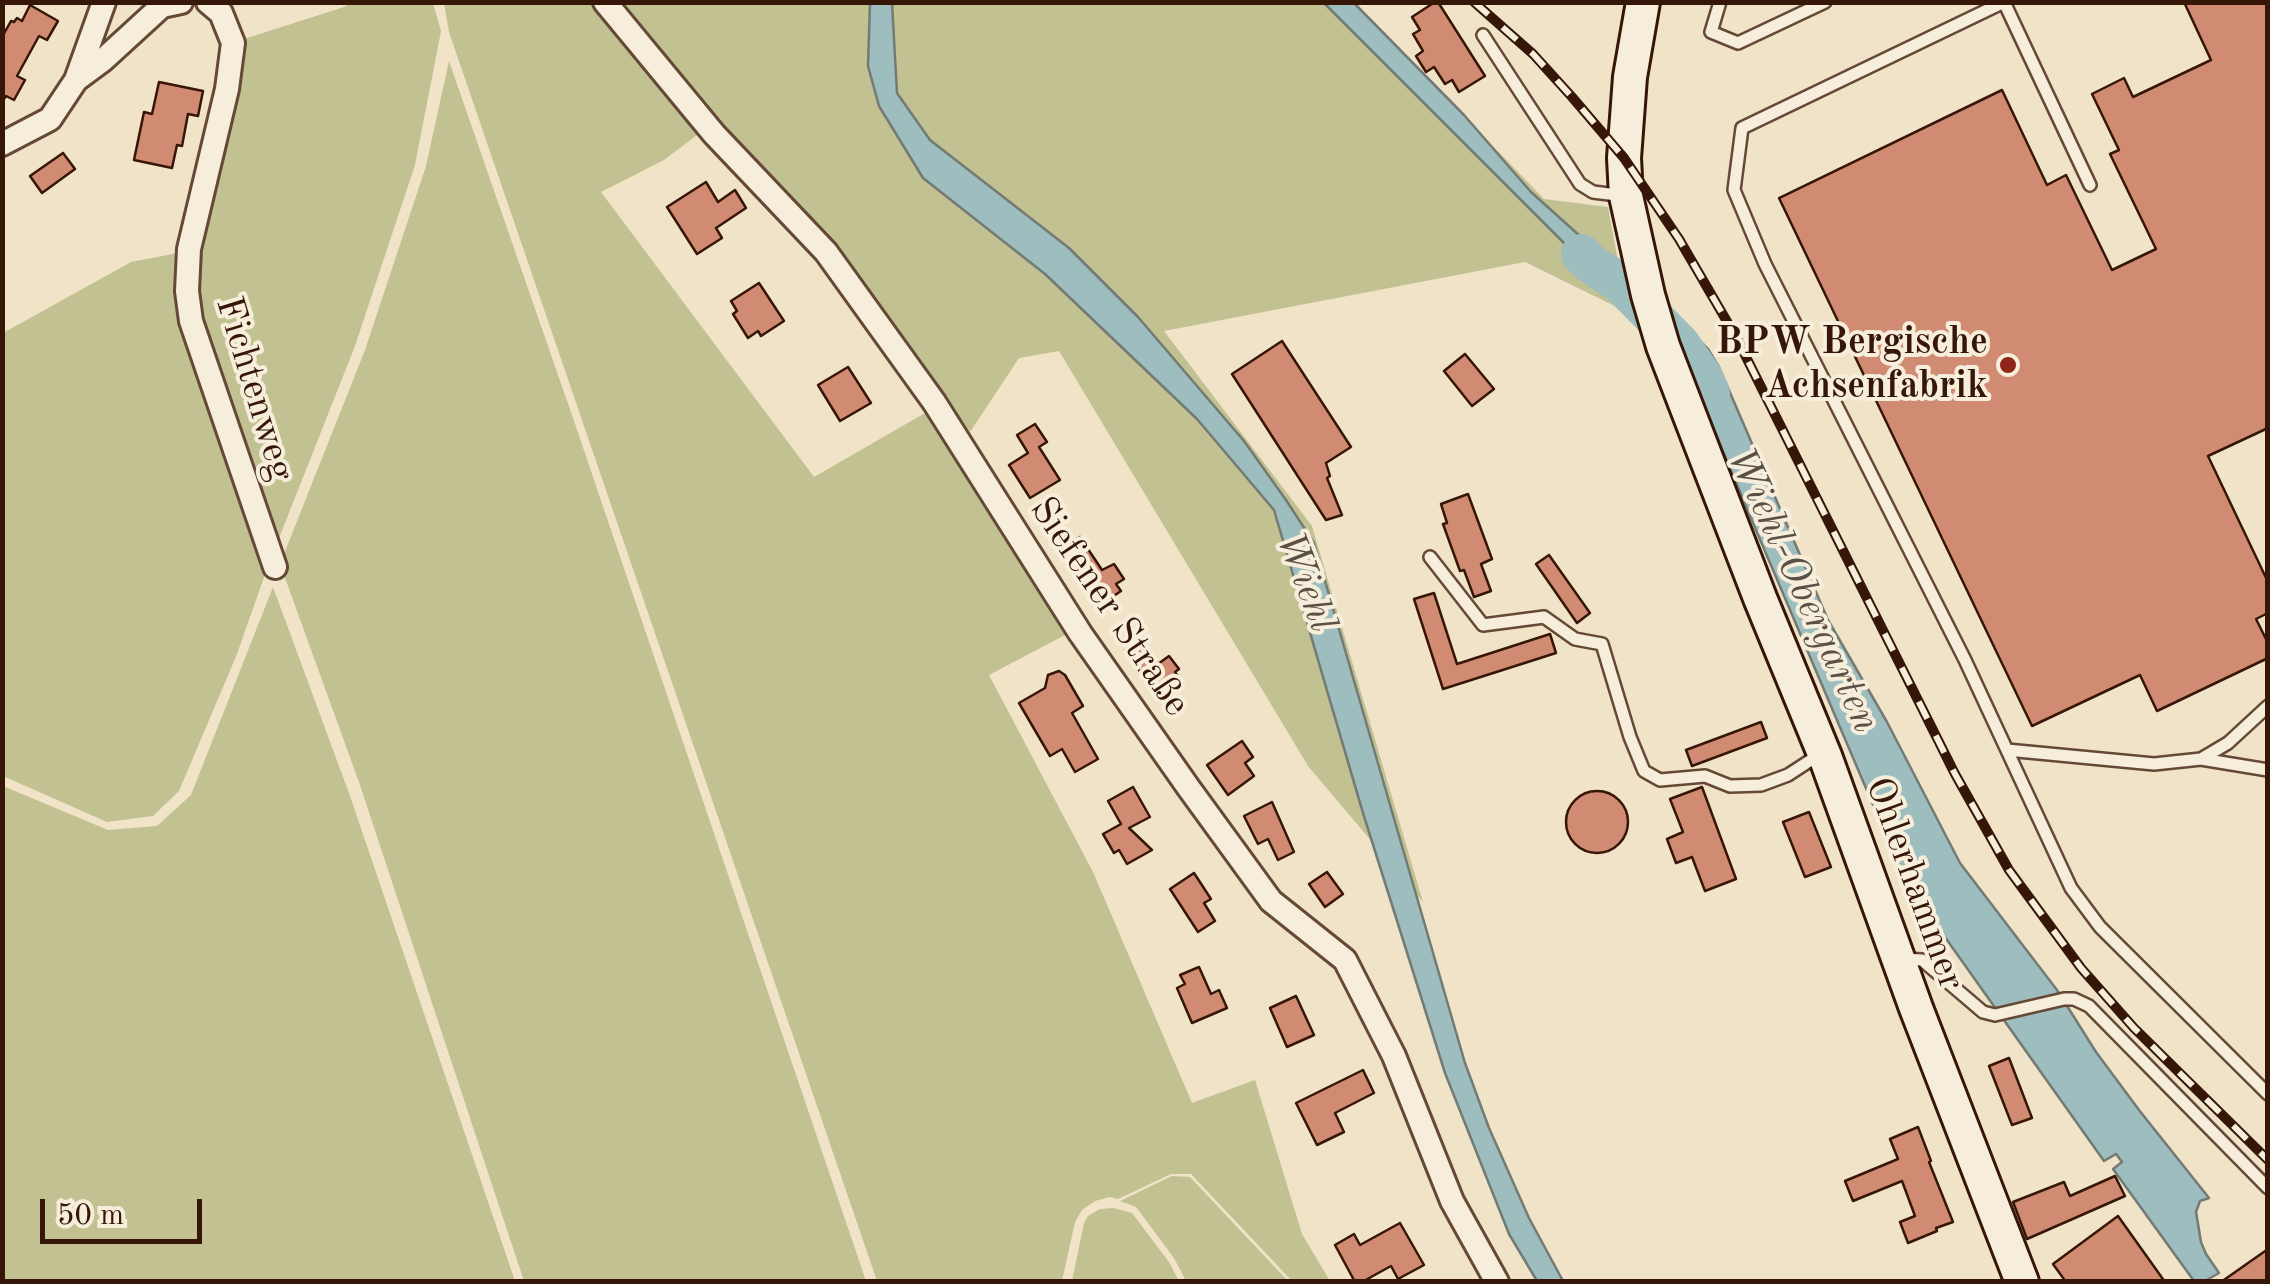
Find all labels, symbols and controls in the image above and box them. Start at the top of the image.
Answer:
street label: Fichtenweg [204,291,304,487]
place label: BPW Bergische Achsenfabrik [1716,320,1988,409]
marker: BPW Bergische Achsenfabrik [1997,354,2019,376]
water label: Wiehl-Obergarten [1715,440,1889,740]
street label: Siefener Straße [1019,489,1199,725]
water label: Wiehl [1264,525,1346,639]
street label: Ohlerhammer [1854,771,1974,997]
scale bar [45,1179,208,1241]
text: 50 m [57,1201,124,1231]

